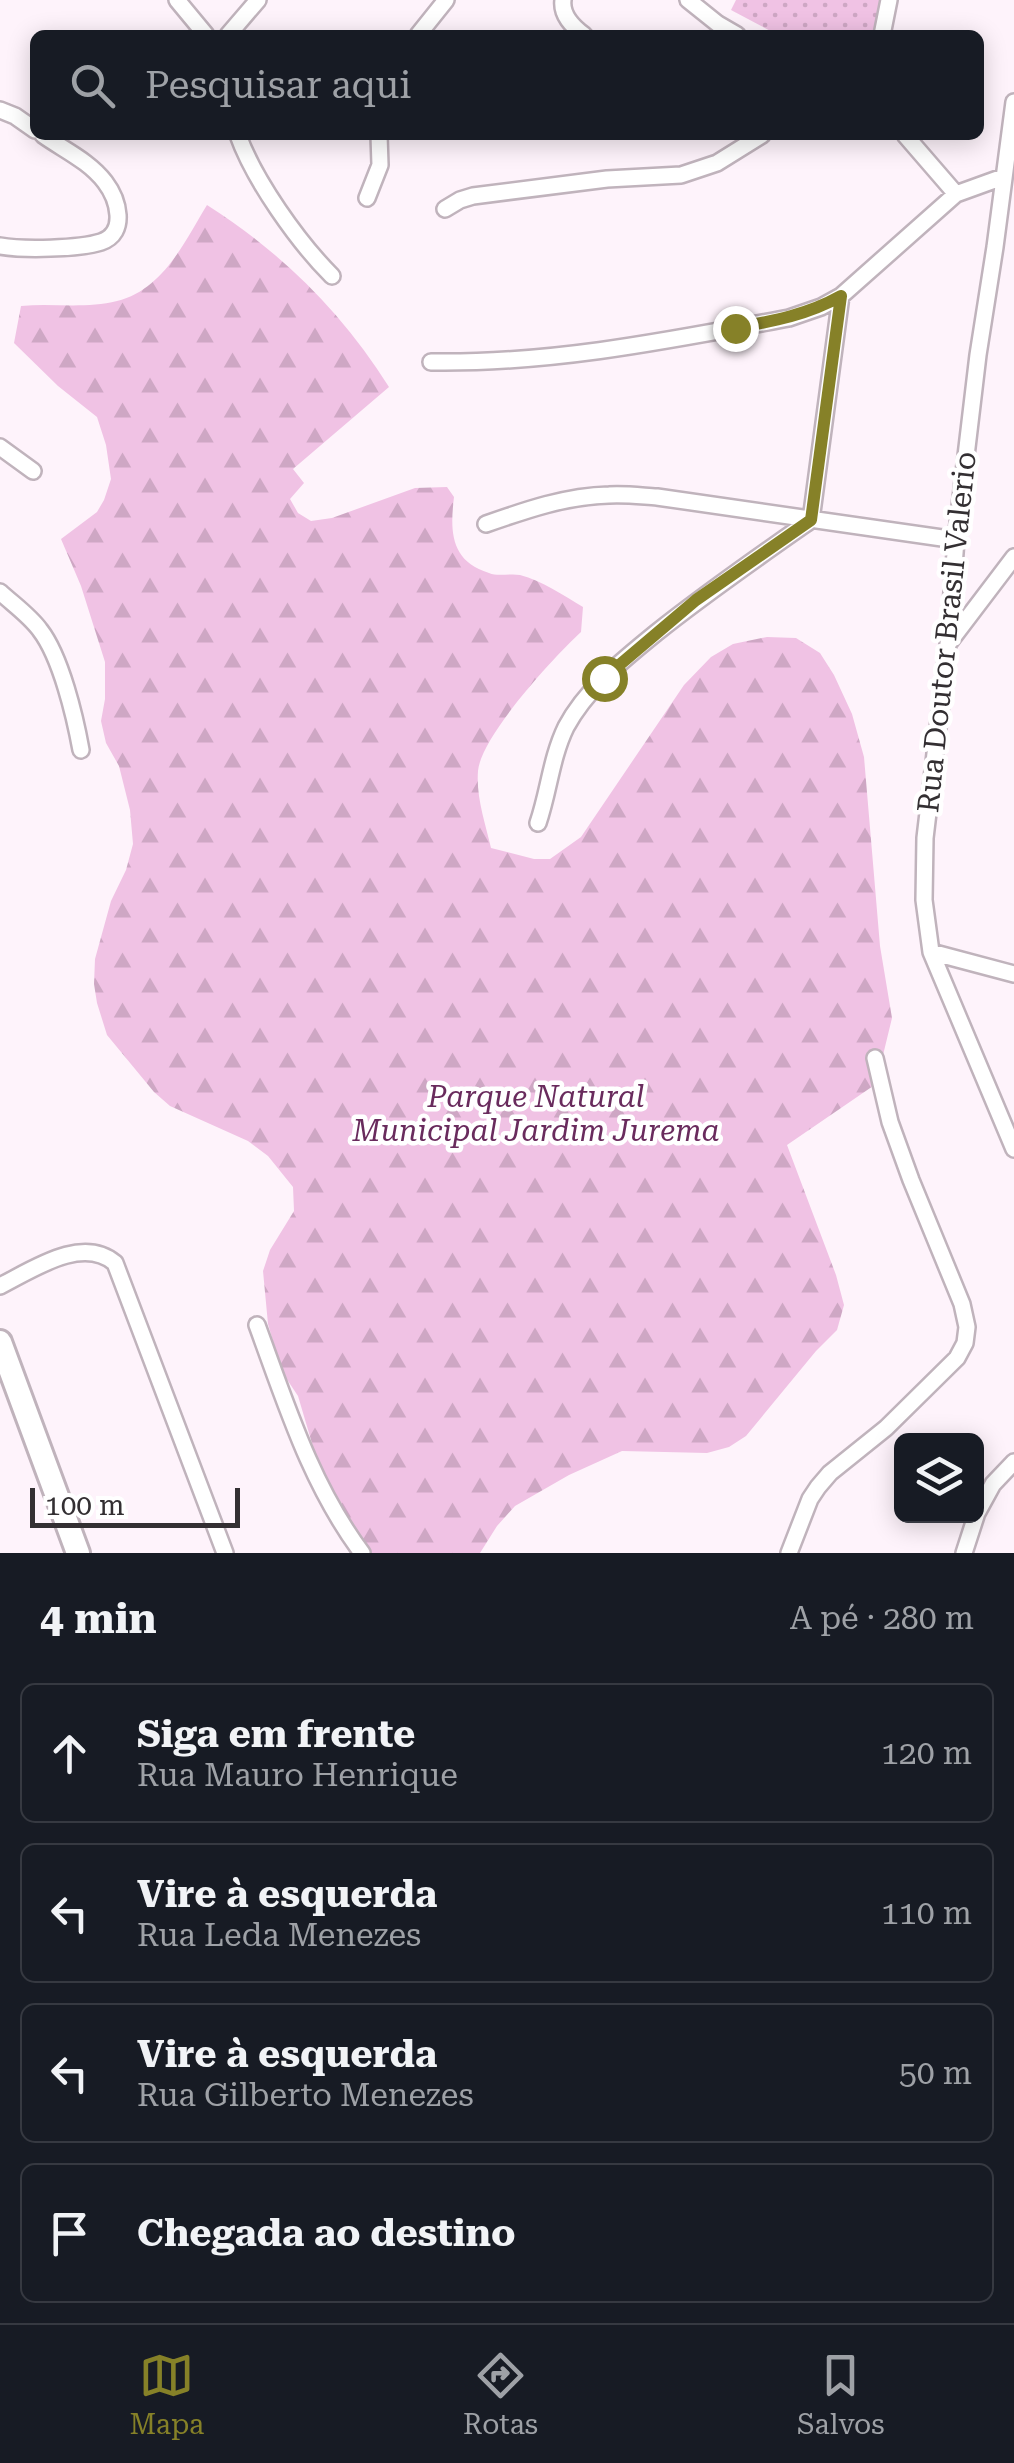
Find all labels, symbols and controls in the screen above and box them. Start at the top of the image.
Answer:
search box [30,30,984,140]
icon: search [65,58,120,113]
text: Pesquisar aqui [145,63,411,107]
route end [713,306,759,352]
street label: Rua Doutor Brasil Valerio [910,450,983,814]
route start [582,656,628,702]
park label: Parque Natural Municipal Jardim Jurema [351,1079,720,1148]
map controls [894,1433,984,1523]
button: layers [894,1433,984,1523]
scale bar [30,1483,240,1528]
text: 100 m [45,1489,125,1522]
text: 4 min [40,1594,157,1643]
text: A pé · 280 m [790,1599,974,1637]
text: Siga em frente [137,1712,415,1756]
icon: ahead [42,1726,97,1781]
text: 120 m [881,1734,972,1772]
text: Rua Mauro Henrique [137,1756,458,1794]
text: Vire à esquerda [137,1872,437,1916]
icon: left [42,1886,97,1941]
text: 110 m [881,1894,972,1932]
text: Rua Leda Menezes [137,1916,421,1954]
text: Vire à esquerda [137,2032,437,2076]
icon: left [42,2046,97,2101]
text: 50 m [899,2054,972,2092]
text: Rua Gilberto Menezes [137,2076,474,2114]
icon: arrive [42,2206,97,2261]
text: Chegada ao destino [137,2211,515,2255]
tab: Mapa [129,2348,204,2441]
tab: Rotas [463,2348,538,2441]
tab: Salvos [797,2348,885,2441]

